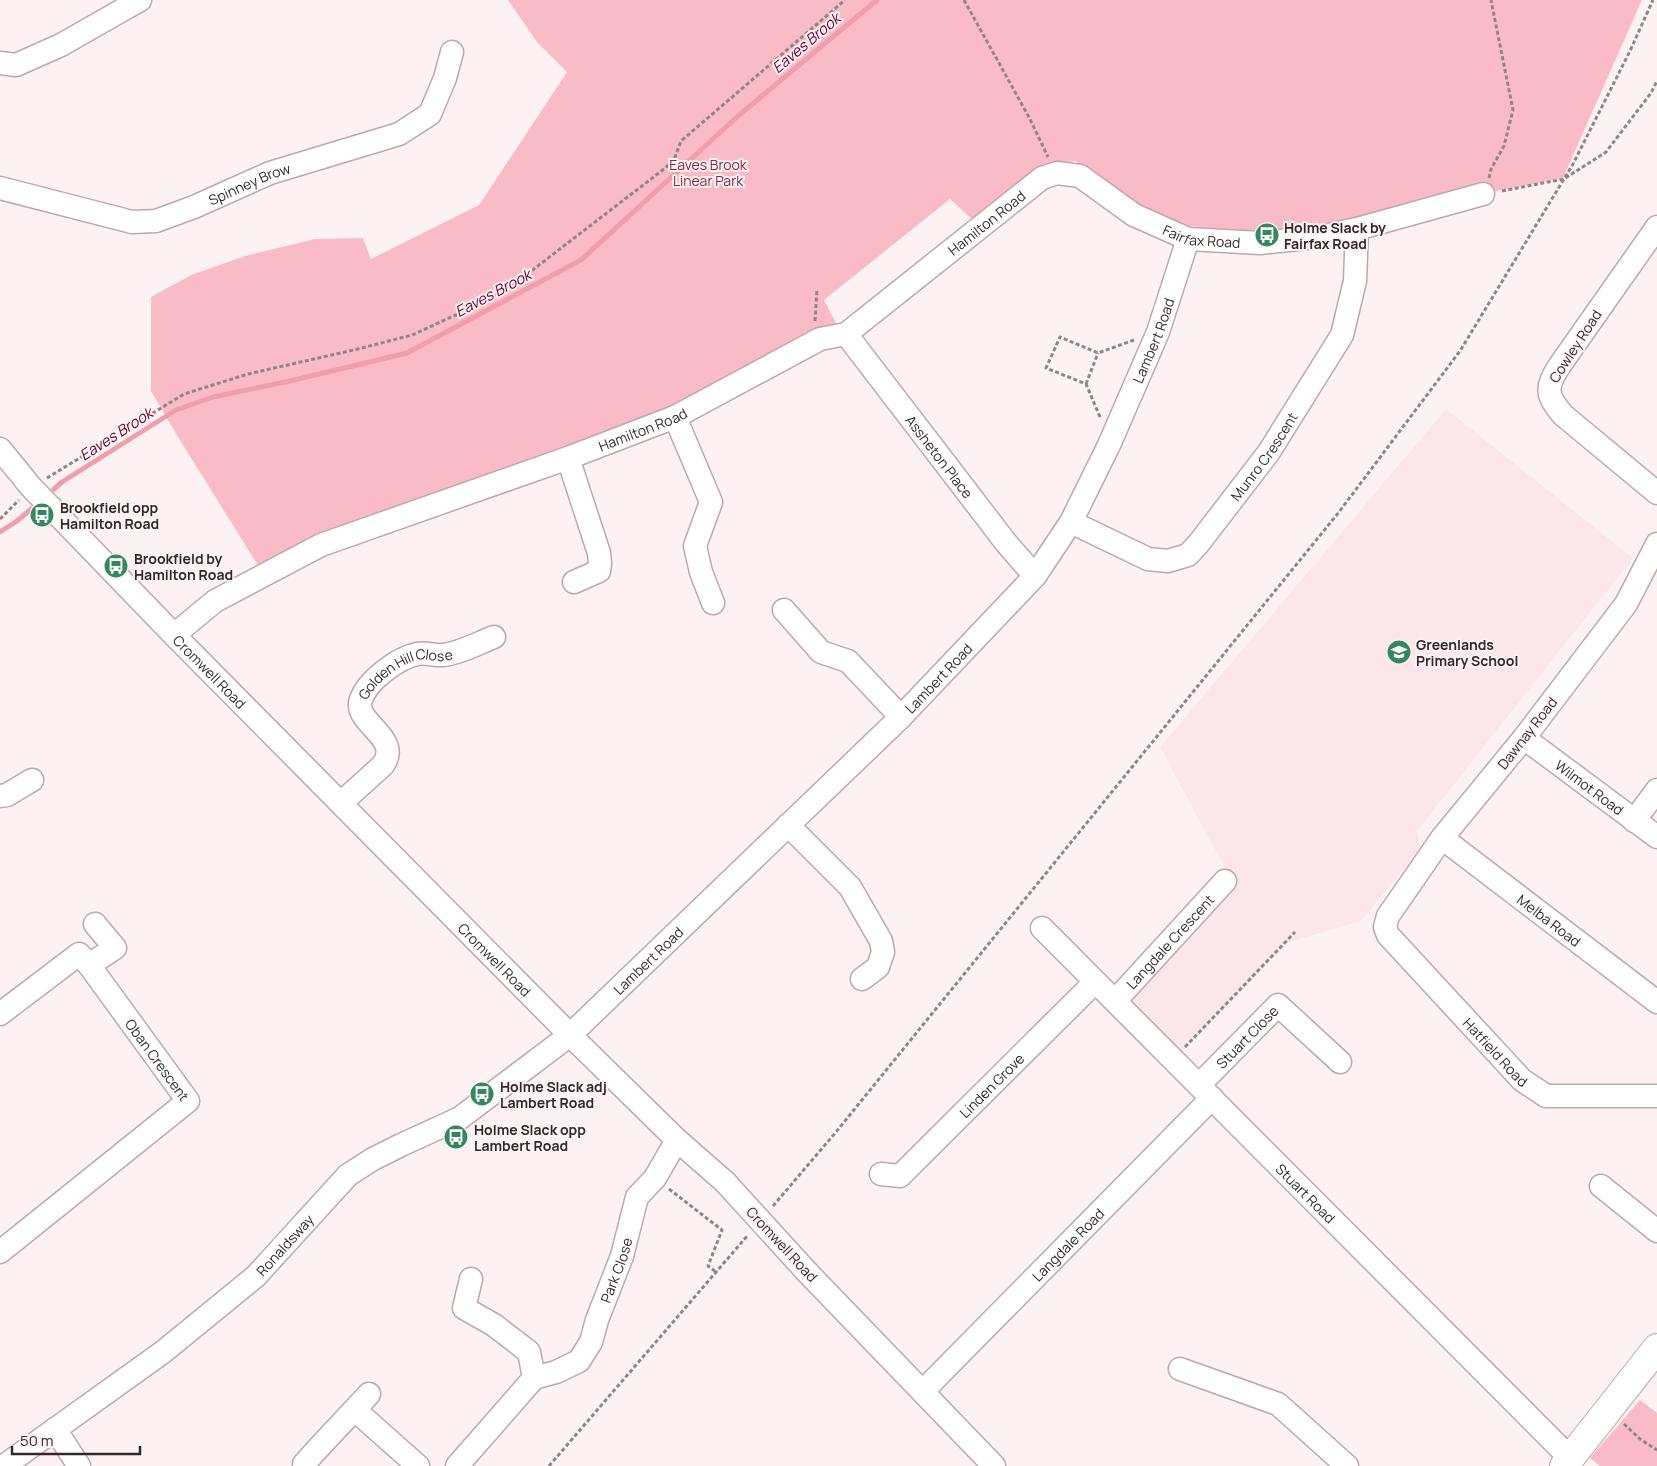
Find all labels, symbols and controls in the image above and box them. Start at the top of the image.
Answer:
water label: Eaves Brook [767,7,847,78]
park label: Eaves Brook Linear Park [669,155,748,190]
street label: Spinney Brow [205,158,293,209]
street label: Hamilton Road [944,186,1029,259]
place label: Holme Slack by Fairfax Road [1284,218,1386,253]
street label: Fairfax Road [1160,220,1241,251]
bus stop icon: Holme Slack by Fairfax Road [1254,222,1280,248]
water label: Eaves Brook [451,263,537,322]
street label: Lambert Road [1128,295,1178,386]
street label: Cowley Road [1544,306,1606,386]
water label: Eaves Brook [75,401,159,465]
street label: Hamilton Road [596,403,690,455]
street label: Munro Crescent [1226,408,1301,504]
street label: Assheton Place [902,411,978,502]
place label: Brookfield opp Hamilton Road [60,498,159,533]
bus stop icon: Brookfield opp Hamilton Road [29,502,55,528]
place label: Brookfield by Hamilton Road [134,549,233,584]
bus stop icon: Brookfield by Hamilton Road [103,553,129,579]
street label: Cromwell Road [169,630,251,712]
place label: Greenlands Primary School [1416,635,1518,670]
street label: Lambert Road [900,639,976,717]
school or university icon: Greenlands Primary School [1386,639,1412,665]
street label: Golden Hill Close [353,644,454,702]
street label: Dawnay Road [1493,693,1561,773]
street label: Wilmot Road [1552,755,1628,819]
street label: Melba Road [1514,889,1585,950]
street label: Langdale Crescent [1122,890,1218,993]
street label: Cromwell Road [454,918,536,1000]
street label: Lambert Road [609,922,687,998]
street label: Stuart Close [1212,1001,1282,1072]
street label: Hatfield Road [1459,1013,1532,1091]
street label: Oban Crescent [121,1015,194,1105]
street label: Linden Grove [955,1049,1028,1121]
place label: Holme Slack adj Lambert Road [500,1077,607,1112]
bus stop icon: Holme Slack adj Lambert Road [469,1081,495,1107]
place label: Holme Slack opp Lambert Road [474,1120,586,1155]
bus stop icon: Holme Slack opp Lambert Road [443,1124,469,1150]
street label: Stuart Road [1272,1159,1340,1227]
street label: Cromwell Road [742,1202,822,1286]
street label: Langdale Road [1028,1204,1108,1285]
street label: Ronaldsway [252,1209,318,1280]
street label: Park Close [595,1236,636,1305]
scale bar [12,1424,140,1456]
text: 50 m [20,1430,54,1451]

